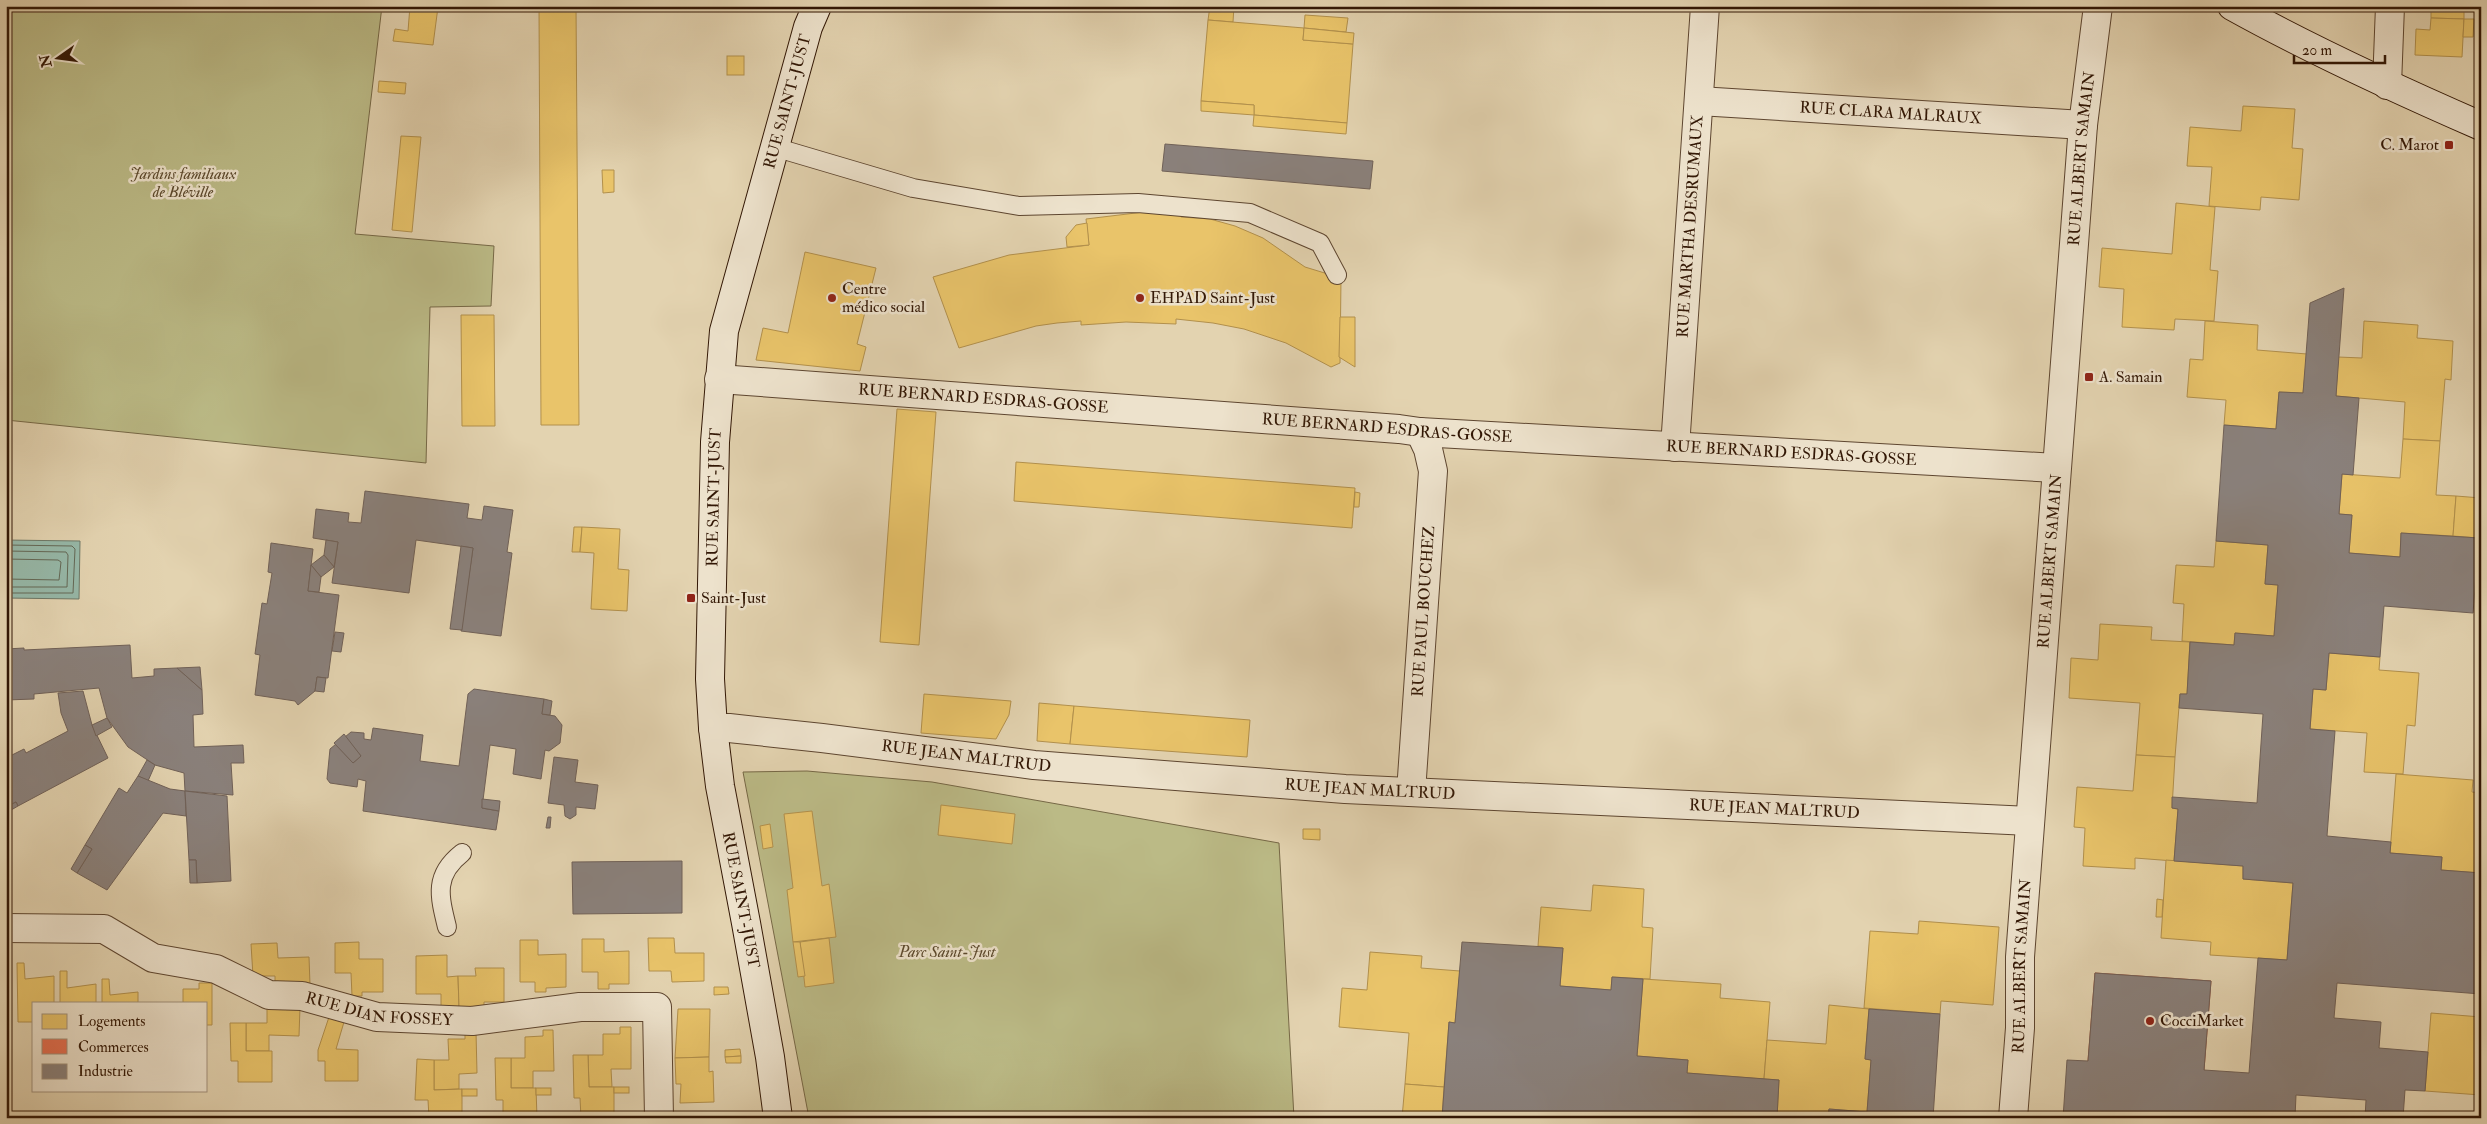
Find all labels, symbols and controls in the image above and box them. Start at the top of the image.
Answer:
north arrow [32,32,82,82]
street label: RUE SAINT-JUST [759,32,816,171]
scale bar [2294,32,2386,64]
text: 20 m [2302,41,2332,60]
text: N [36,52,56,70]
street label: RUE ALBERT SAMAIN [2064,70,2100,247]
street label: RUE CLARA MALRAUX [1799,97,1983,129]
street label: RUE MARTHA DESRUMAUX [1672,114,1708,339]
place label: C. Marot [2380,135,2439,155]
marker: C. Marot [2443,139,2455,151]
park label: Jardins familiaux de Bléville [130,164,236,202]
place label: Centre médico social [842,279,925,317]
place label: EHPAD Saint-Just [1150,288,1275,309]
marker: Centre médico social [826,292,838,304]
marker: EHPAD Saint-Just [1134,292,1146,304]
place label: A. Samain [2098,367,2163,387]
marker: A. Samain [2083,371,2095,383]
street label: RUE BERNARD ESDRAS-GOSSE [857,379,1109,418]
street label: RUE BERNARD ESDRAS-GOSSE [1261,409,1513,447]
street label: RUE SAINT-JUST [702,427,726,567]
street label: RUE BERNARD ESDRAS-GOSSE [1665,436,1917,470]
street label: RUE ALBERT SAMAIN [2033,473,2067,649]
street label: RUE PAUL BOUCHEZ [1408,525,1439,698]
place label: Saint-Just [701,588,766,609]
marker: Saint-Just [685,592,697,604]
street label: RUE JEAN MALTRUD [880,736,1052,776]
street label: RUE JEAN MALTRUD [1284,774,1456,804]
street label: RUE JEAN MALTRUD [1689,795,1860,823]
street label: RUE SAINT-JUST [717,830,764,970]
street label: RUE ALBERT SAMAIN [2008,878,2036,1054]
park label: Parc Saint-Just [898,942,997,962]
street label: RUE DIAN FOSSEY [303,987,455,1030]
legend [32,1002,208,1092]
place label: CocciMarket [2160,1011,2244,1031]
text: Logements [78,1012,145,1031]
marker: CocciMarket [2144,1015,2156,1027]
text: Commerces [78,1038,149,1057]
text: Industrie [78,1062,133,1081]

